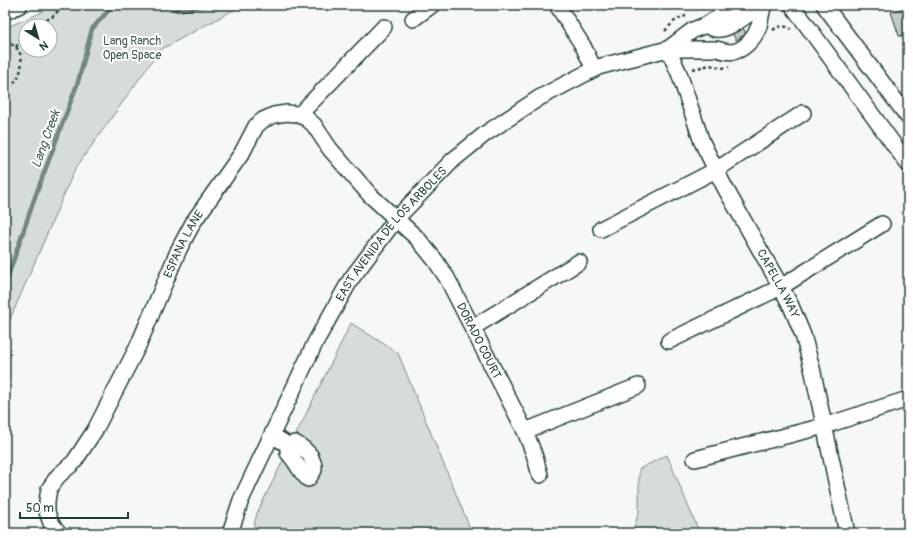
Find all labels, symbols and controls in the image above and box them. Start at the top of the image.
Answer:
north arrow [18,18,58,58]
park label: Lang Ranch Open Space [103,34,161,63]
text: N [36,38,51,53]
water label: Lang Creek [28,106,64,170]
street label: EAST AVENIDA DE LOS ARBOLES [332,164,450,304]
street label: ESPANA LANE [160,207,207,280]
street label: CAPELLA WAY [754,246,803,320]
street label: DORADO COURT [453,300,505,382]
scale bar [20,494,128,520]
text: 50 m [26,501,54,516]

